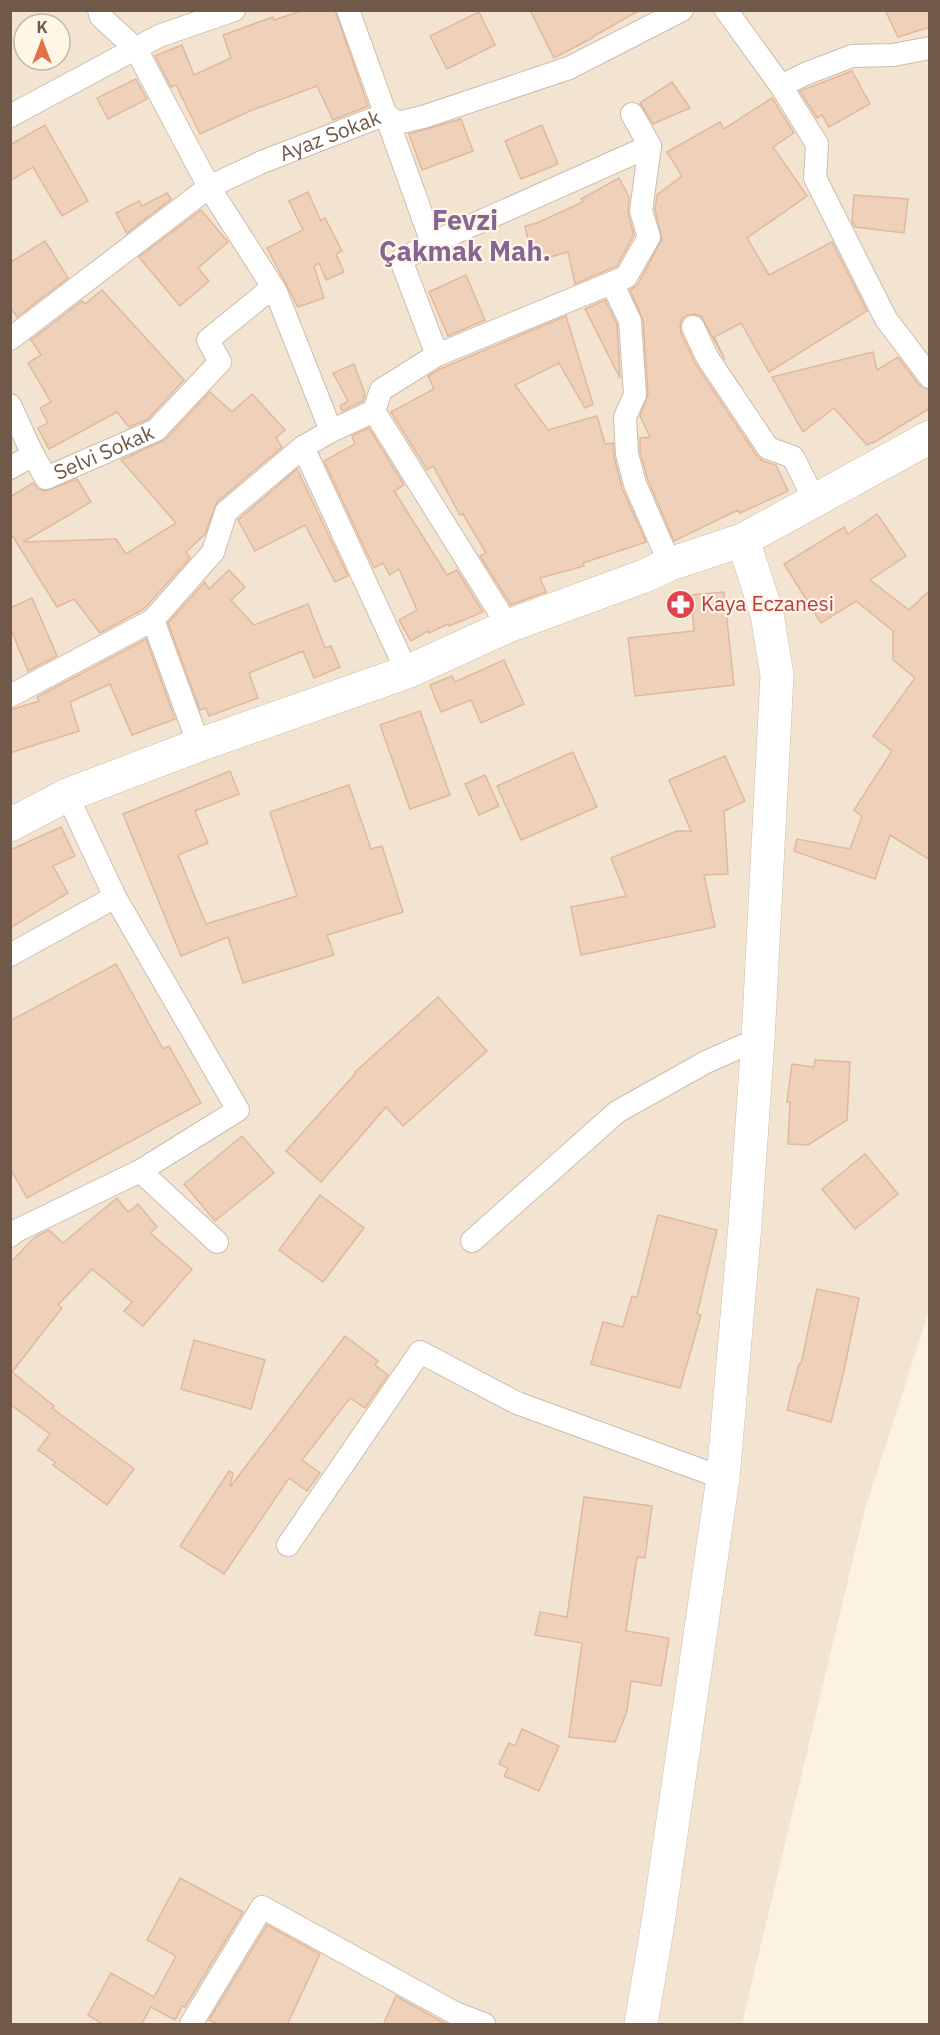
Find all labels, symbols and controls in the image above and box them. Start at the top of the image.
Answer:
north arrow [12,12,72,72]
text: K [36,17,48,37]
street label: Ayaz Sokak [275,102,384,167]
district label: Fevzi Çakmak Mah. [379,202,551,268]
street label: Selvi Sokak [49,418,158,486]
pharmacy icon: Kaya Eczanesi [664,588,696,620]
place label: Kaya Eczanesi [701,589,834,617]

